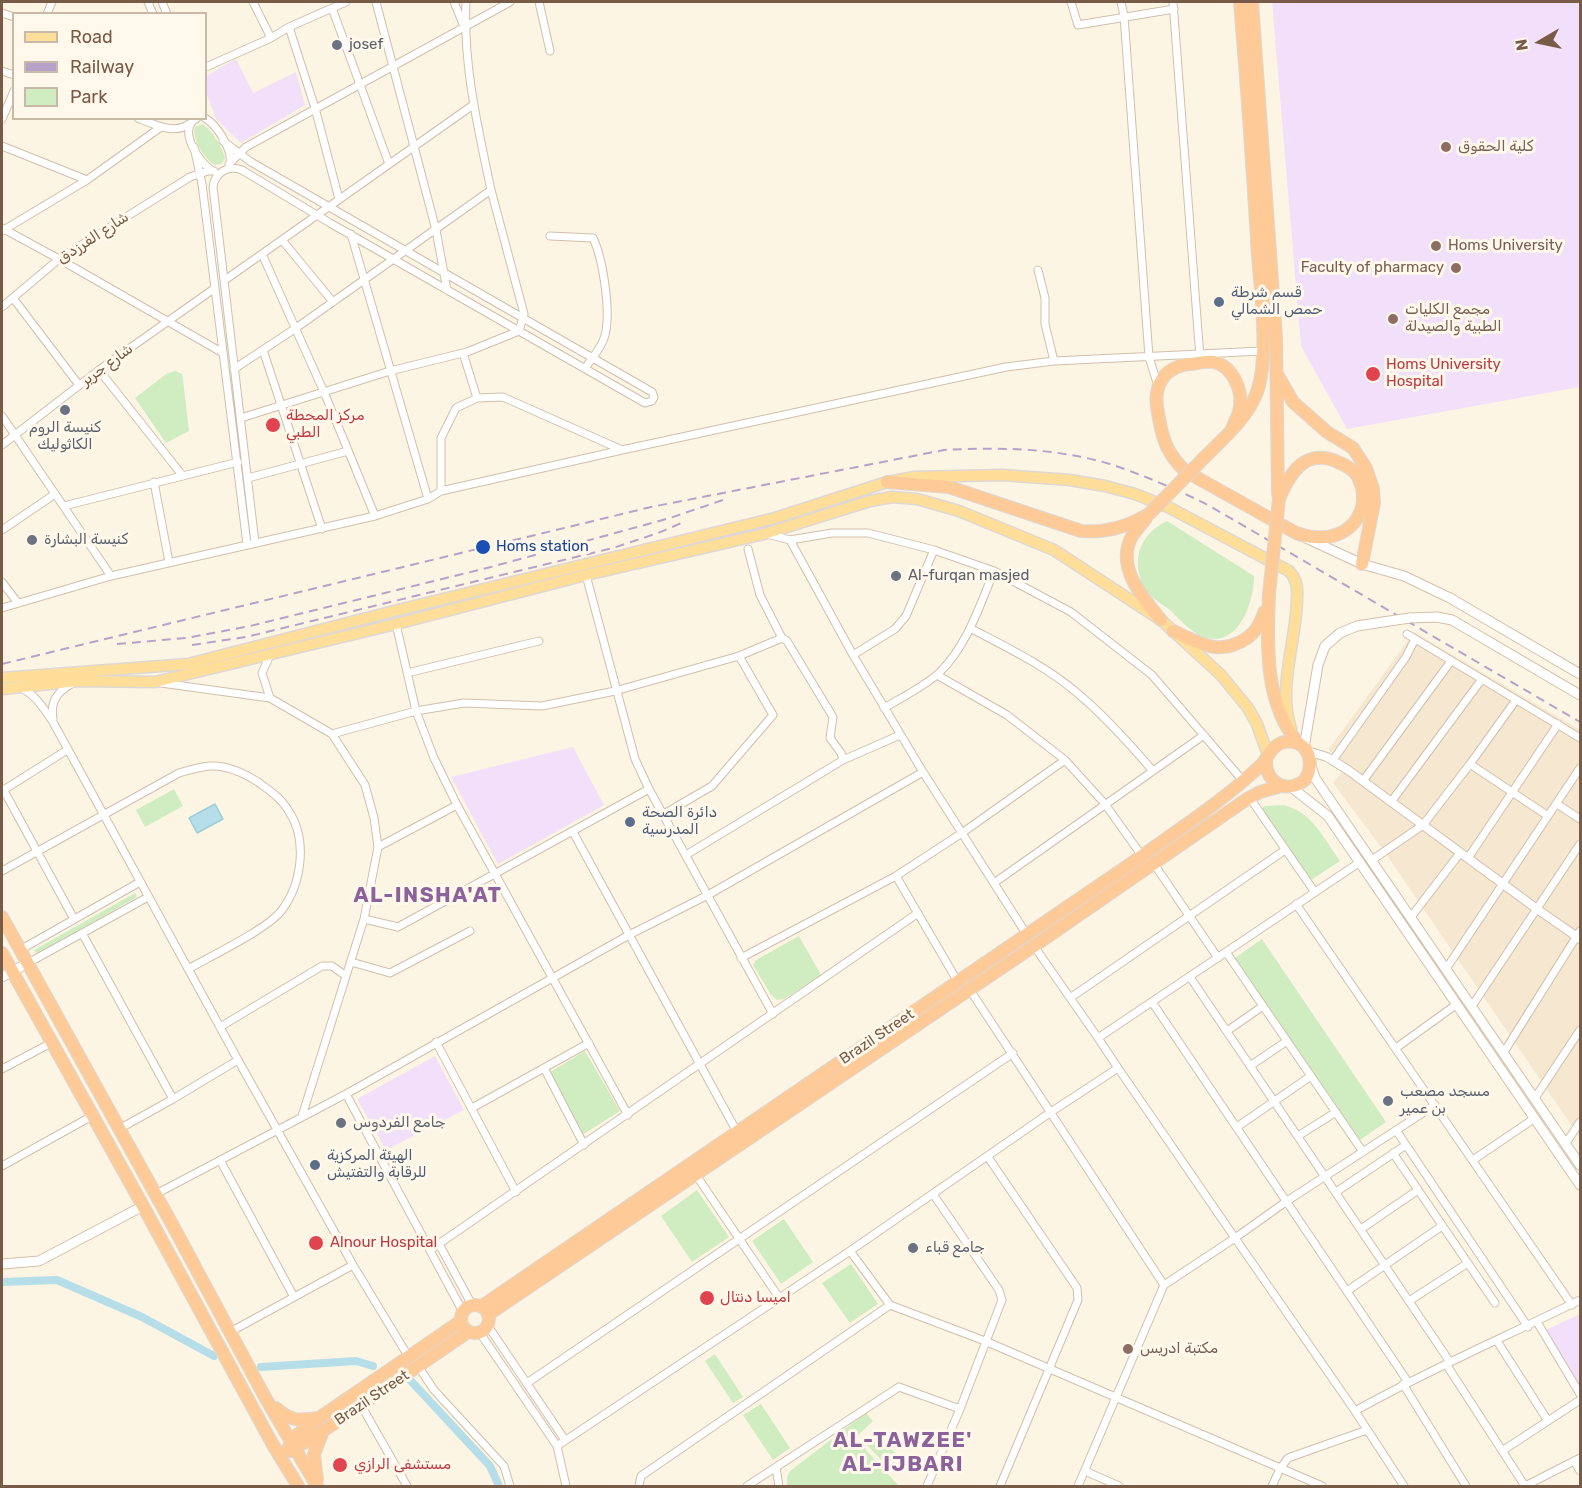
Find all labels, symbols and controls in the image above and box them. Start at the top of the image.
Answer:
legend [12,12,207,120]
north arrow [1510,12,1570,72]
text: Road [70,26,113,48]
place label: josef [349,36,383,54]
marker: josef [330,38,344,52]
text: N [1511,38,1532,52]
text: Railway [70,56,134,78]
text: Park [70,86,107,108]
place label: كلية الحقوق [1458,138,1533,156]
marker: كلية الحقوق [1439,140,1453,154]
street label: شارع الفرزدق [54,208,132,268]
place label: Homs University [1448,237,1563,255]
marker: Homs University [1429,239,1443,253]
place label: Faculty of pharmacy [1301,259,1444,277]
marker: Faculty of pharmacy [1449,261,1463,275]
place label: قسم شرطة حمص الشمالي [1231,284,1323,319]
marker: قسم شرطة حمص الشمالي [1212,295,1226,309]
place label: مجمع الكليات الطبية والصيدلة [1405,301,1502,336]
marker: مجمع الكليات الطبية والصيدلة [1386,312,1400,326]
street label: شارع جرير [77,340,137,390]
place label: Homs University Hospital [1386,356,1501,391]
marker: Homs University Hospital [1364,365,1382,383]
marker: كنيسة الروم الكاثوليك [58,403,72,417]
place label: مركز المحطة الطبي [286,407,364,442]
marker: مركز المحطة الطبي [264,416,282,434]
place label: كنيسة الروم الكاثوليك [29,419,101,454]
place label: كنيسة البشارة [44,531,128,549]
marker: كنيسة البشارة [25,533,39,547]
marker: Homs station [474,538,492,556]
place label: Homs station [496,538,589,556]
place label: Al-furqan masjed [908,567,1029,585]
marker: Al-furqan masjed [889,569,903,583]
place label: دائرة الصحة المدرسية [642,804,717,839]
marker: دائرة الصحة المدرسية [623,815,637,829]
district label: AL-INSHA'AT [353,883,503,909]
street label: Brazil Street [836,1006,918,1068]
place label: مسجد مصعب بن عمير [1400,1083,1490,1118]
marker: مسجد مصعب بن عمير [1381,1094,1395,1108]
place label: جامع الفردوس [353,1114,445,1132]
marker: جامع الفردوس [334,1116,348,1130]
place label: الهيئة المركزية للرقابة والتفتيش [327,1147,427,1182]
marker: الهيئة المركزية للرقابة والتفتيش [308,1158,322,1172]
marker: Alnour Hospital [307,1234,325,1252]
place label: Alnour Hospital [330,1234,437,1252]
place label: جامع قباء [925,1239,985,1257]
marker: جامع قباء [906,1241,920,1255]
marker: اميسا دنتال [698,1289,716,1307]
place label: اميسا دنتال [720,1289,791,1307]
place label: مكتبة ادريس [1140,1340,1218,1358]
marker: مكتبة ادريس [1121,1342,1135,1356]
street label: Brazil Street [331,1367,413,1429]
district label: AL-TAWZEE' AL-IJBARI [833,1428,973,1478]
marker: مستشفى الرازي [331,1456,349,1474]
place label: مستشفى الرازي [354,1456,451,1474]

